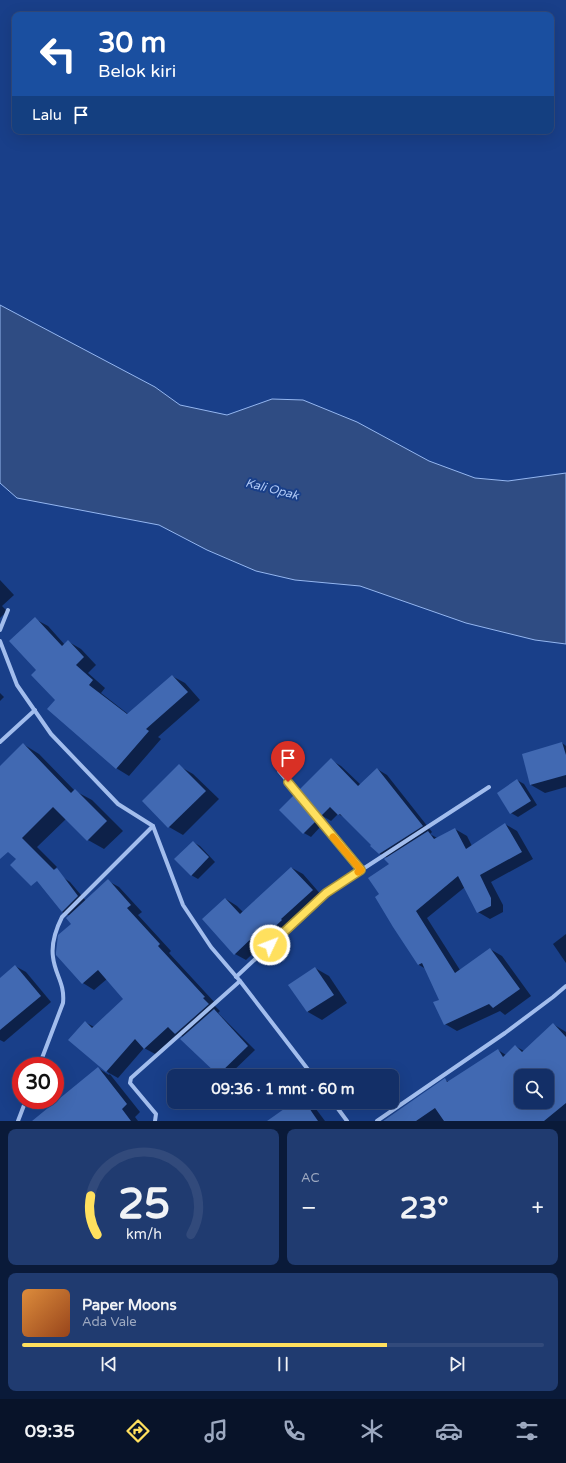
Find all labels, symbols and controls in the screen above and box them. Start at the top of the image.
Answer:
text: 30 m [98,26,166,60]
icon: left [32,28,84,80]
text: Belok kiri [98,60,176,82]
icon: arrive [70,104,92,126]
text: Lalu [32,106,62,124]
water label: Kali Opak [244,476,301,503]
pin [271,741,305,782]
icon: arrive [277,747,299,769]
position arrow [249,924,291,966]
speed limit sign: 30 [12,1057,64,1109]
map controls [514,1069,554,1109]
button: search [514,1069,554,1109]
text: 09:36 · 1 mnt · 60 m [211,1080,355,1098]
text: AC [301,1170,320,1186]
text: 25 [117,1180,170,1230]
text: 23° [400,1190,449,1227]
text: − [301,1195,317,1221]
text: + [532,1195,544,1221]
text: km/h [126,1226,161,1243]
text: Paper Moons [82,1296,177,1314]
text: Ada Vale [82,1314,137,1330]
icon: previous [98,1353,120,1375]
icon: pause [272,1353,294,1375]
icon: next [446,1353,468,1375]
icon: directions [124,1417,152,1445]
icon: music [202,1417,230,1445]
icon: phone [280,1417,308,1445]
icon: climate [358,1417,386,1445]
icon: car [435,1417,463,1445]
icon: filters [513,1417,541,1445]
text: 09:35 [25,1420,75,1442]

